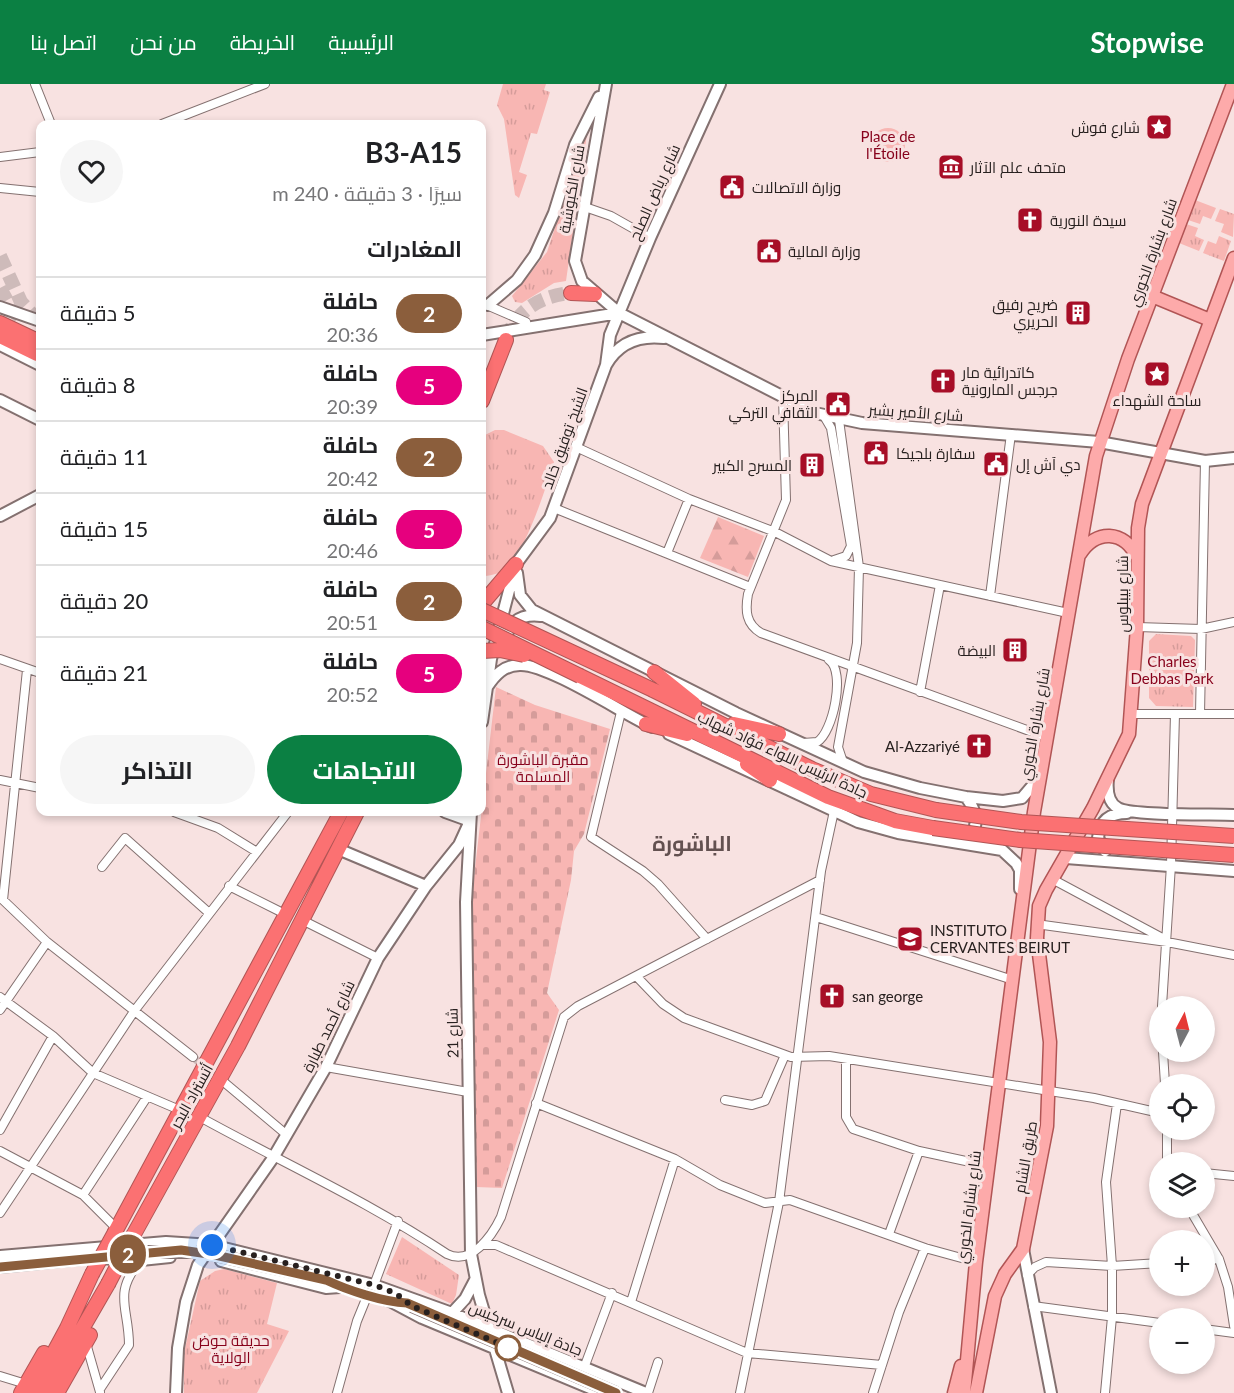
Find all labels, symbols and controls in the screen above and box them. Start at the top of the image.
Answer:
text: Stopwise [1090,25,1204,59]
text: اتصل بنا [30,29,97,54]
text: من نحن [130,29,197,54]
text: الخريطة [230,29,295,54]
text: الرئيسية [328,29,394,54]
place icon: شارع فوش [1144,112,1174,142]
place label: شارع فوش [1071,118,1140,139]
park label: Place de l'Étoile [860,127,916,162]
text: B3-A15 [365,135,462,169]
button: heart [60,140,123,203]
street label: شارع رياض الصلح [625,141,686,244]
street label: شارع الكبوشية [554,143,591,235]
museum icon: متحف علم الآثار [936,152,966,182]
place label: متحف علم الآثار [969,158,1066,178]
public building icon: وزارة الاتصالات [717,172,747,202]
place label: وزارة الاتصالات [752,178,841,197]
text: سيرًا · 3 دقيقة · 240 m [272,181,462,205]
street label: شارع بشارة الخوري [1124,195,1184,310]
church icon: سيدة النورية [1015,205,1045,235]
place label: سيدة النورية [1050,211,1127,230]
text: المغادرات [367,235,462,262]
public building icon: وزارة المالية [754,236,784,266]
place label: وزارة المالية [788,242,861,261]
text: حافلة [323,287,378,314]
place label: ضريح رفيق الحريري [992,295,1058,334]
building icon: ضريح رفيق الحريري [1063,298,1093,328]
text: 5 دقيقة [60,299,136,326]
text: 2 [423,301,435,326]
text: 20:36 [327,322,378,346]
text: حافلة [323,359,378,386]
place icon: ساحة الشهداء [1142,359,1172,389]
place label: كاتدرائية مار جرجس المارونية [961,363,1058,400]
church icon: كاتدرائية مار جرجس المارونية [928,366,958,396]
text: 8 دقيقة [60,371,136,398]
text: 5 [423,373,435,398]
street label: الشيخ توفيق خالد [537,385,594,492]
place label: المركز الثقافي التركي [728,386,818,425]
public building icon: المركز الثقافي التركي [823,389,853,419]
place label: ساحة الشهداء [1113,391,1201,411]
text: 20:39 [327,394,378,418]
street label: شارع الأمير بشير [867,400,964,427]
text: حافلة [323,431,378,458]
public building icon: سفارة بلجيكا [861,438,891,468]
text: 11 دقيقة [60,443,148,470]
place label: سفارة بلجيكا [896,444,975,463]
text: 2 [423,445,435,470]
public building icon: دي آش إل [981,449,1011,479]
building icon: المسرح الكبير [797,450,827,480]
place label: دي آش إل [1016,455,1081,477]
place label: المسرح الكبير [712,456,792,477]
text: 20:42 [327,466,378,490]
text: حافلة [323,503,378,530]
text: 15 دقيقة [60,515,148,542]
text: 5 [423,517,435,542]
text: 20:46 [327,538,378,562]
street label: شارع بيبلوس [1113,555,1134,633]
text: حافلة [323,575,378,602]
text: 20 دقيقة [60,587,148,614]
text: 2 [423,589,435,614]
text: 20:51 [327,610,378,634]
building icon: البيضة [1000,635,1030,665]
place label: البيضة [958,641,996,659]
text: حافلة [323,647,378,674]
park label: Charles Debbas Park [1130,652,1214,687]
text: 21 دقيقة [60,659,148,686]
text: 5 [423,661,435,686]
street label: شارع بشارة الخوري [1015,666,1057,782]
text: 20:52 [327,682,378,706]
street label: جادة الرئيس اللواء فؤاد شهاب [694,707,871,803]
church icon: Al-Azzariyé [964,731,994,761]
button: التذاكر [60,735,255,804]
button: الاتجاهات [267,735,462,804]
place label: Al-Azzariyé [885,737,960,755]
park label: مقبرة الباشورة المسلمة [497,750,589,785]
district label: الباشورة [652,830,732,857]
place label: INSTITUTO CERVANTES BEIRUT [930,921,1070,956]
school or university icon: INSTITUTO CERVANTES BEIRUT [895,924,925,954]
street label: شارع أحمد طبارة [298,977,361,1076]
church icon: san george [817,981,847,1011]
place label: san george [852,987,923,1005]
north arrow [1149,996,1215,1062]
map controls [1149,996,1215,1374]
street label: شارع 21 [443,1008,464,1058]
street label: أتستراد البحر [165,1061,217,1133]
button: locate [1149,1074,1215,1140]
street label: طريق الشام [1010,1119,1042,1195]
street label: شارع بشارة الخوري [952,1149,988,1265]
button: layers [1149,1152,1215,1218]
your location [197,1230,227,1260]
button: + [1149,1230,1215,1296]
line badge: 2 [108,1234,148,1274]
text: 2 [122,1242,134,1267]
street label: جادة إلياس سركيس [466,1297,585,1361]
button: − [1149,1308,1215,1374]
park label: حديقة حوض الولاية [192,1331,270,1367]
unlabelled marker [495,1335,521,1361]

